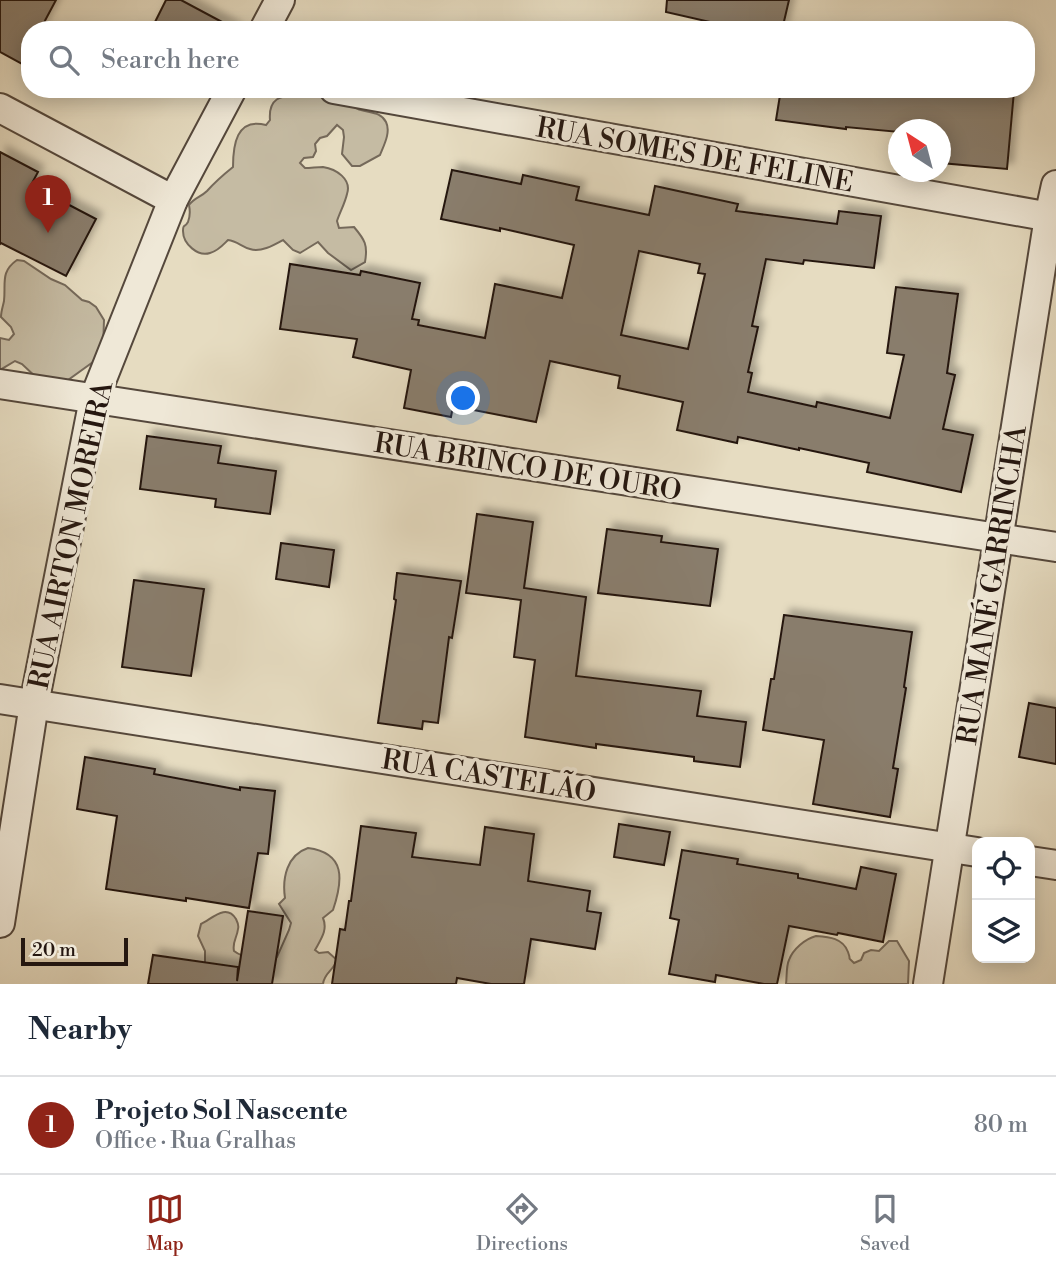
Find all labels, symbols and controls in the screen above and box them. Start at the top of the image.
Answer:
search box [21,21,1035,98]
icon: search [45,41,83,79]
text: Search here [101,44,240,76]
street label: RUA SOMES DE FELINE [533,110,856,201]
north arrow [888,119,951,182]
pin: 1 [25,175,71,233]
street label: RUA AIRTON MOREIRA [22,377,121,693]
your location [446,381,480,415]
street label: RUA MANÉ GARRINCHA [948,422,1035,747]
street label: RUA BRINCO DE OURO [372,426,684,509]
street label: RUA CASTELÃO [379,740,599,811]
map controls [972,837,1035,963]
button: locate [972,837,1035,900]
button: layers [972,900,1035,963]
scale bar [21,935,128,967]
text: 20 m [32,938,76,962]
text: Nearby [28,1011,132,1049]
text: Projeto Sol Nascente [95,1095,348,1127]
text: 1 [45,1111,57,1139]
text: 80 m [974,1111,1028,1139]
text: Office · Rua Gralhas [95,1127,296,1155]
tab: Map [146,1190,184,1256]
tab: Directions [476,1190,568,1256]
tab: Saved [860,1190,910,1256]

